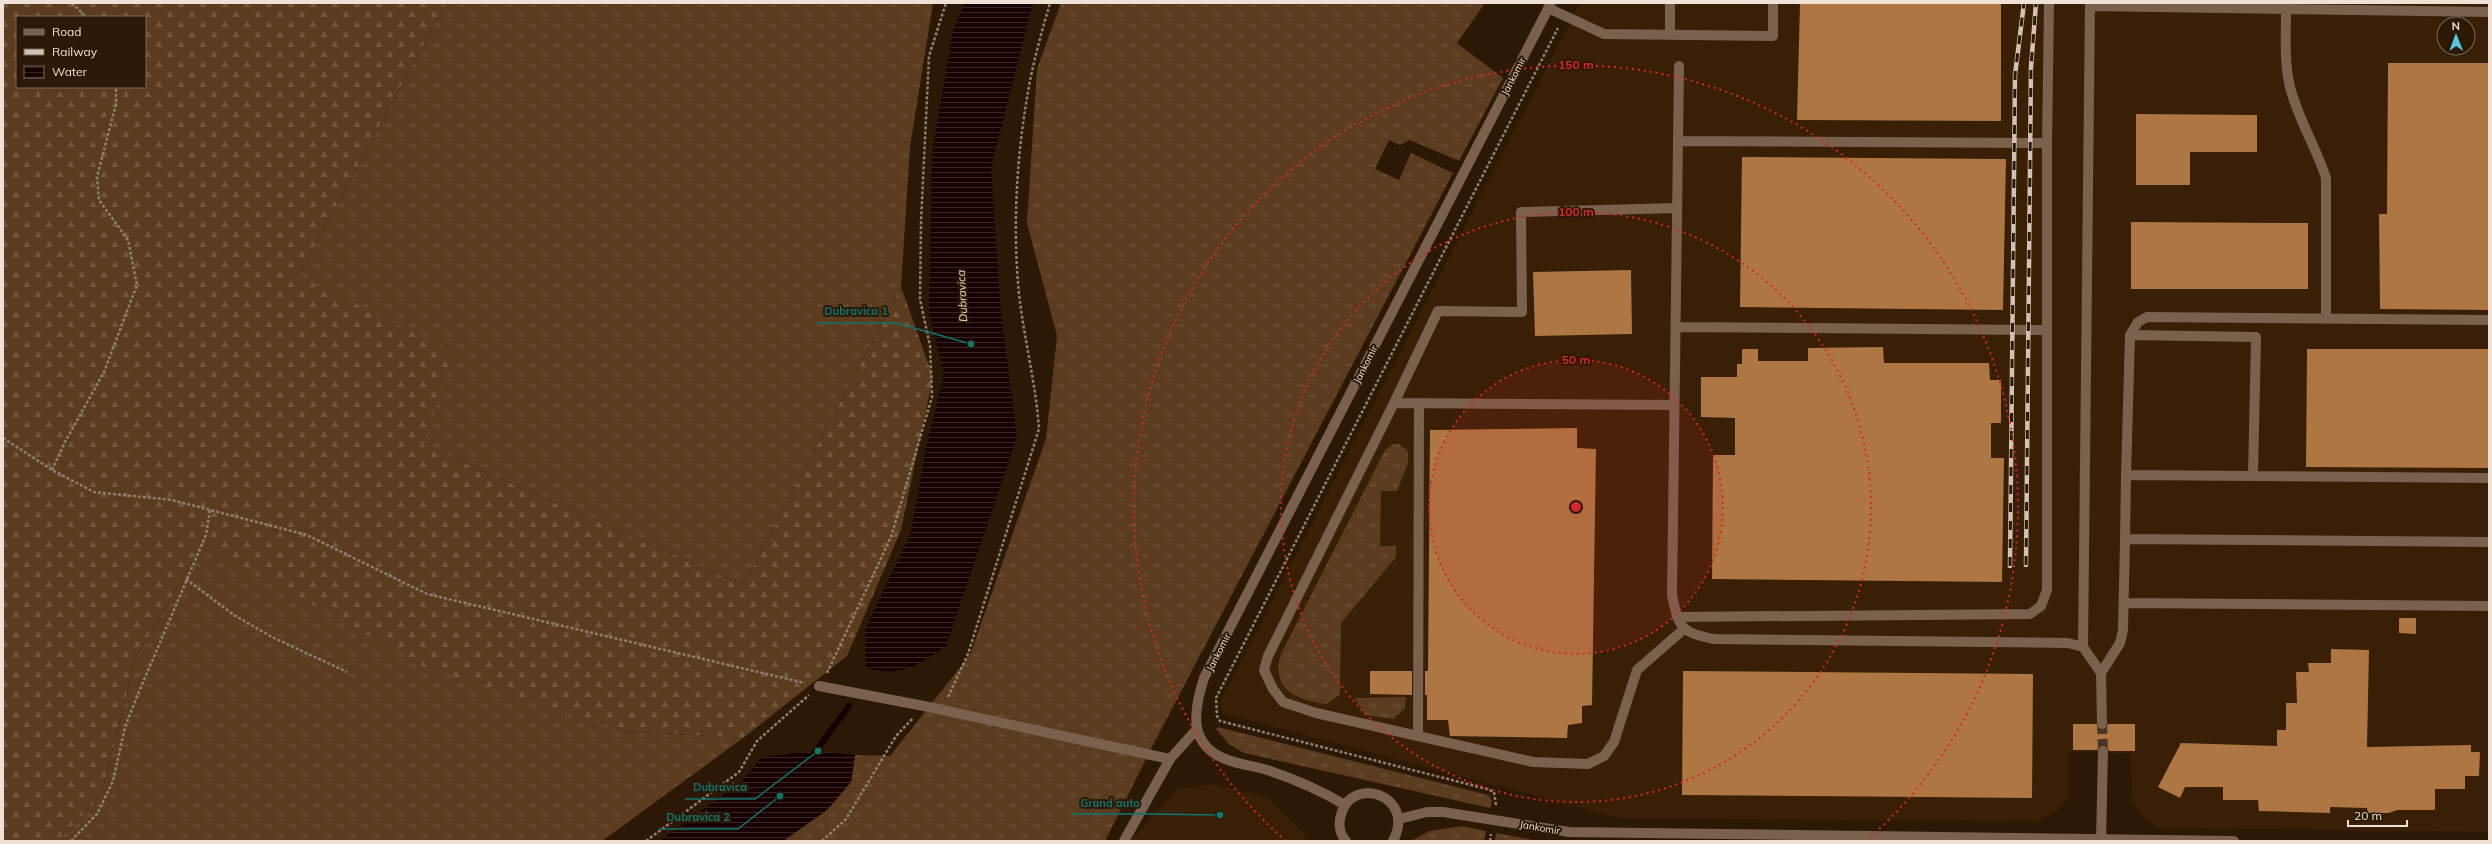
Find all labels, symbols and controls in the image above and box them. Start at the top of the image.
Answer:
legend [16,16,146,88]
north arrow [2436,16,2476,56]
text: N [2452,19,2460,33]
text: Road [52,24,81,39]
text: Railway [52,44,98,59]
street label: Jankomir [1498,55,1529,97]
text: 150 m [1558,57,1594,72]
text: Water [52,64,88,79]
text: 100 m [1558,204,1594,219]
water label: Dubravica [954,269,970,322]
callout: Dubravica 1 [817,300,896,323]
text: Dubravica 1 [824,304,888,318]
street label: Jankomir [1350,343,1381,385]
text: 50 m [1562,352,1590,367]
centre of rings [1569,500,1583,514]
street label: Jankomir [1203,631,1234,673]
callout: Dubravica [685,776,755,799]
text: Dubravica [693,780,747,794]
callout: Grand auto [1072,791,1148,814]
text: Grand auto [1080,796,1140,810]
scale bar [2348,802,2407,828]
callout: Dubravica 2 [659,806,738,829]
text: 20 m [2354,808,2382,823]
text: Dubravica 2 [666,810,730,824]
street label: Jankomir [1519,818,1561,837]

